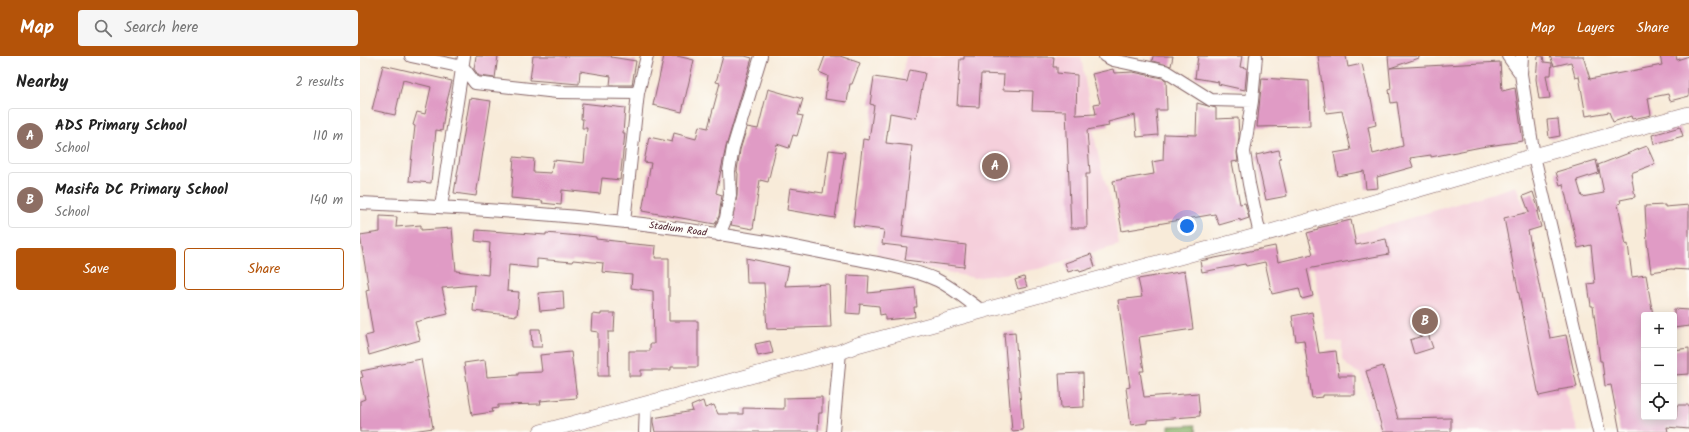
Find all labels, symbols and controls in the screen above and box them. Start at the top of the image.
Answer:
search box [78,10,358,46]
text: Map [20,13,54,43]
text: Search here [124,16,198,40]
icon: search [92,17,114,39]
text: Map [1531,17,1555,39]
text: Layers [1577,17,1615,39]
text: Share [1637,17,1669,39]
text: Nearby [16,69,68,96]
text: 2 results [296,72,344,93]
text: ADS Primary School [55,114,187,138]
text: A [26,126,34,147]
text: 110 m [313,126,343,147]
text: School [55,138,90,159]
pin: A [982,151,1008,181]
text: Masifa DC Primary School [55,178,228,202]
text: B [26,190,34,211]
text: 140 m [310,190,343,211]
text: School [55,202,90,223]
your location [1177,216,1197,236]
street label: Stadium Road [648,217,709,241]
button: Save [16,248,176,290]
button: Share [184,248,344,290]
pin: B [1412,306,1438,336]
map controls [1641,312,1677,420]
button: + [1641,312,1677,348]
button: − [1641,348,1677,384]
button: locate [1641,384,1677,420]

